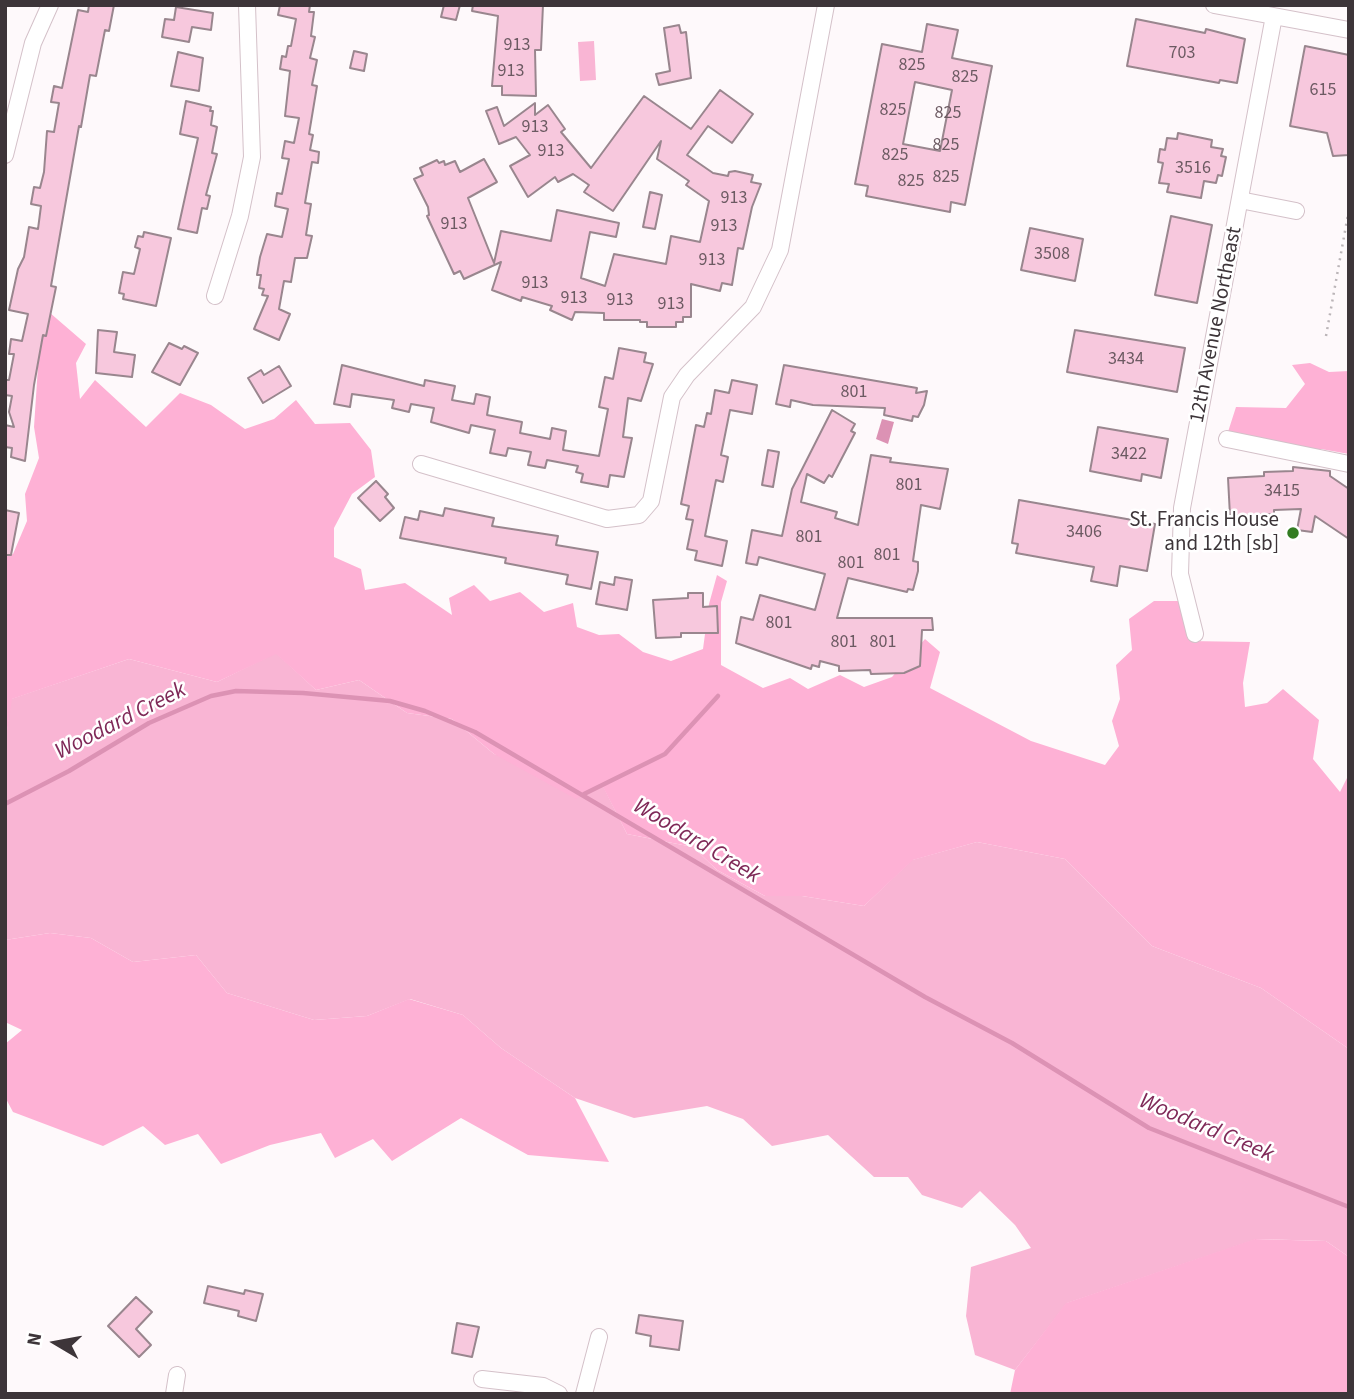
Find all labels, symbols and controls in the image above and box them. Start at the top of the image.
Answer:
house number: 913 [504,35,530,57]
house number: 703 [1169,43,1195,65]
house number: 825 [899,55,925,77]
house number: 913 [498,61,524,83]
house number: 825 [952,67,978,89]
house number: 615 [1310,80,1336,102]
house number: 825 [880,100,906,122]
house number: 825 [935,103,961,125]
house number: 913 [522,117,548,139]
house number: 825 [933,135,959,157]
house number: 913 [538,141,564,163]
house number: 825 [882,145,908,167]
house number: 3516 [1175,158,1211,180]
house number: 825 [933,167,959,189]
house number: 825 [898,171,924,193]
house number: 913 [721,188,747,210]
house number: 913 [441,214,467,236]
house number: 913 [711,216,737,238]
street label: 12th Avenue Northeast [1186,225,1248,425]
house number: 3508 [1034,244,1070,266]
house number: 913 [699,250,725,272]
house number: 913 [522,273,548,295]
house number: 913 [561,288,587,310]
house number: 913 [607,290,633,312]
house number: 913 [658,294,684,316]
house number: 3434 [1108,349,1144,371]
house number: 801 [841,382,867,404]
house number: 3422 [1111,444,1147,466]
house number: 801 [896,475,922,497]
house number: 3415 [1264,481,1300,503]
place label: St. Francis House and 12th [sb] [1129,508,1279,558]
house number: 3406 [1066,522,1102,544]
marker: St. Francis House and 12th [sb] [1285,525,1301,541]
house number: 801 [796,527,822,549]
house number: 801 [874,545,900,567]
house number: 801 [838,553,864,575]
house number: 801 [766,613,792,635]
house number: 801 [831,632,857,654]
house number: 801 [870,632,896,654]
water label: Woodard Creek [51,677,191,767]
water label: Woodard Creek [627,793,765,891]
water label: Woodard Creek [1135,1088,1277,1170]
north arrow [21,1308,91,1378]
text: N [20,1331,49,1348]

